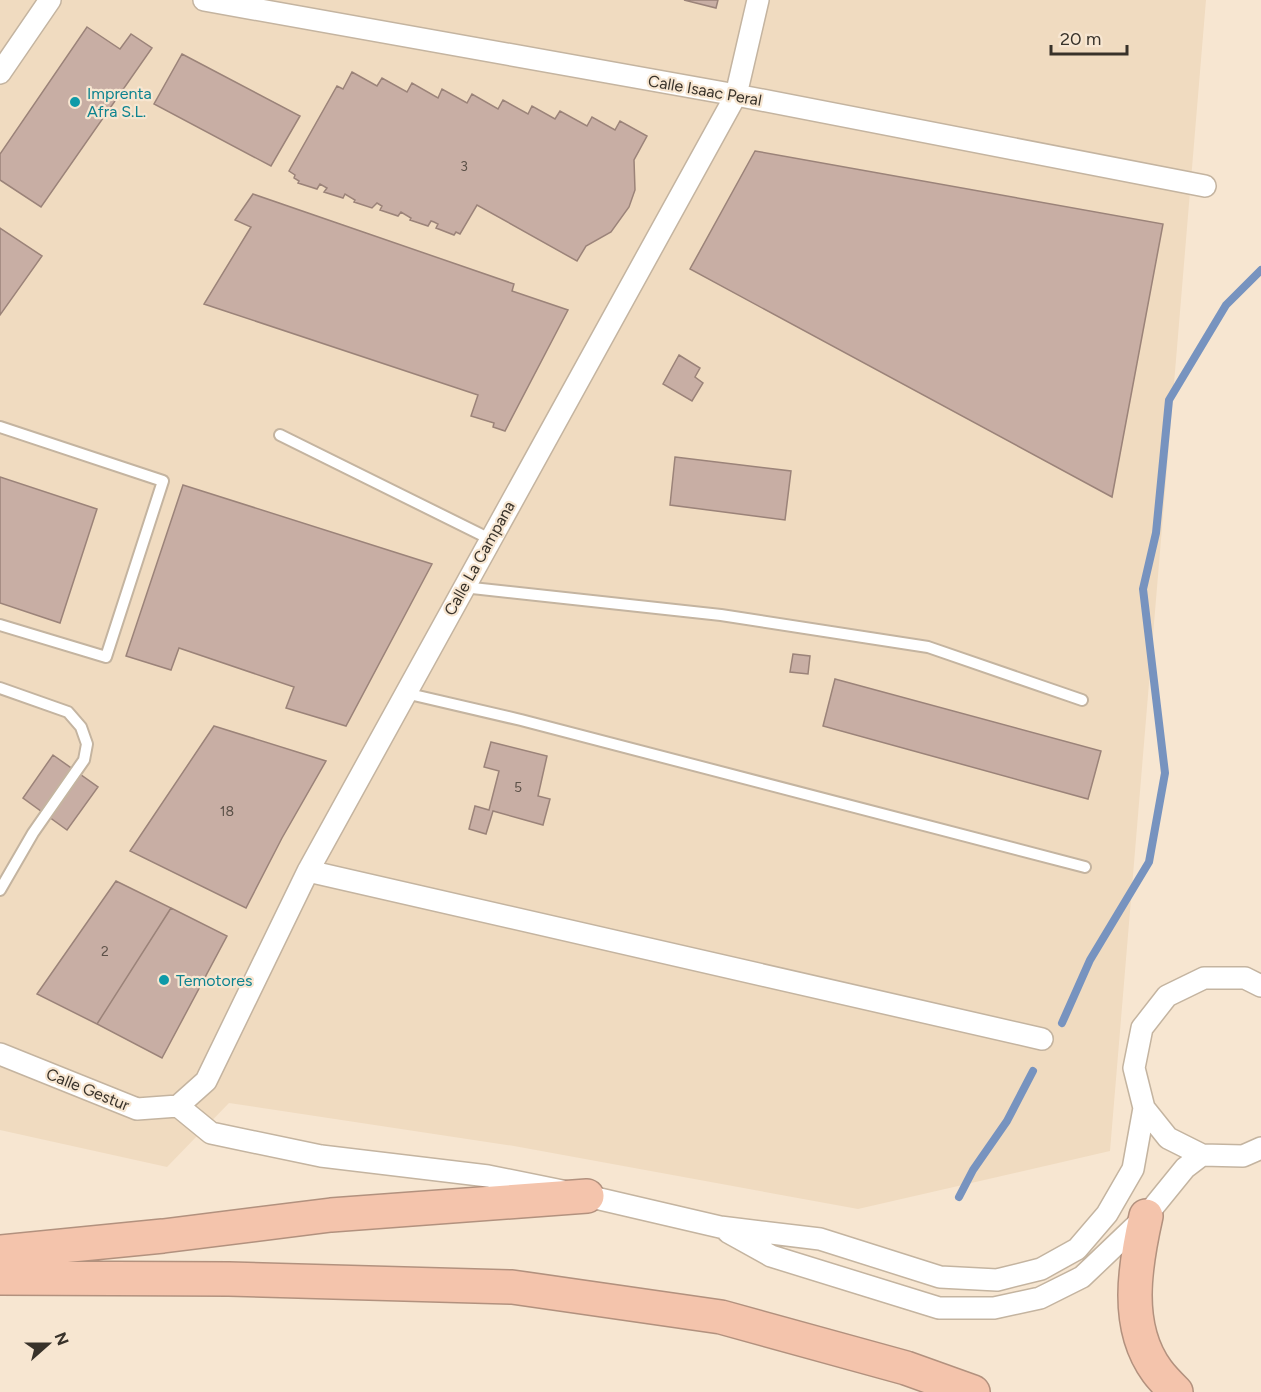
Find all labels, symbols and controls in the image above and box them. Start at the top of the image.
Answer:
scale bar [1051,18,1128,56]
text: 20 m [1060,28,1101,50]
street label: Calle Isaac Peral [647,71,763,110]
place label: Imprenta Afra S.L. [87,84,152,121]
marker: Imprenta Afra S.L. [68,95,82,109]
house number: 3 [460,158,468,175]
street label: Calle La Campana [440,498,519,619]
house number: 5 [514,779,522,796]
house number: 18 [220,803,234,820]
house number: 2 [101,943,109,960]
place label: Temotores [176,971,252,990]
marker: Temotores [157,973,171,987]
street label: Calle Gestur [43,1064,133,1115]
north arrow [18,1314,78,1374]
text: N [50,1330,73,1348]

